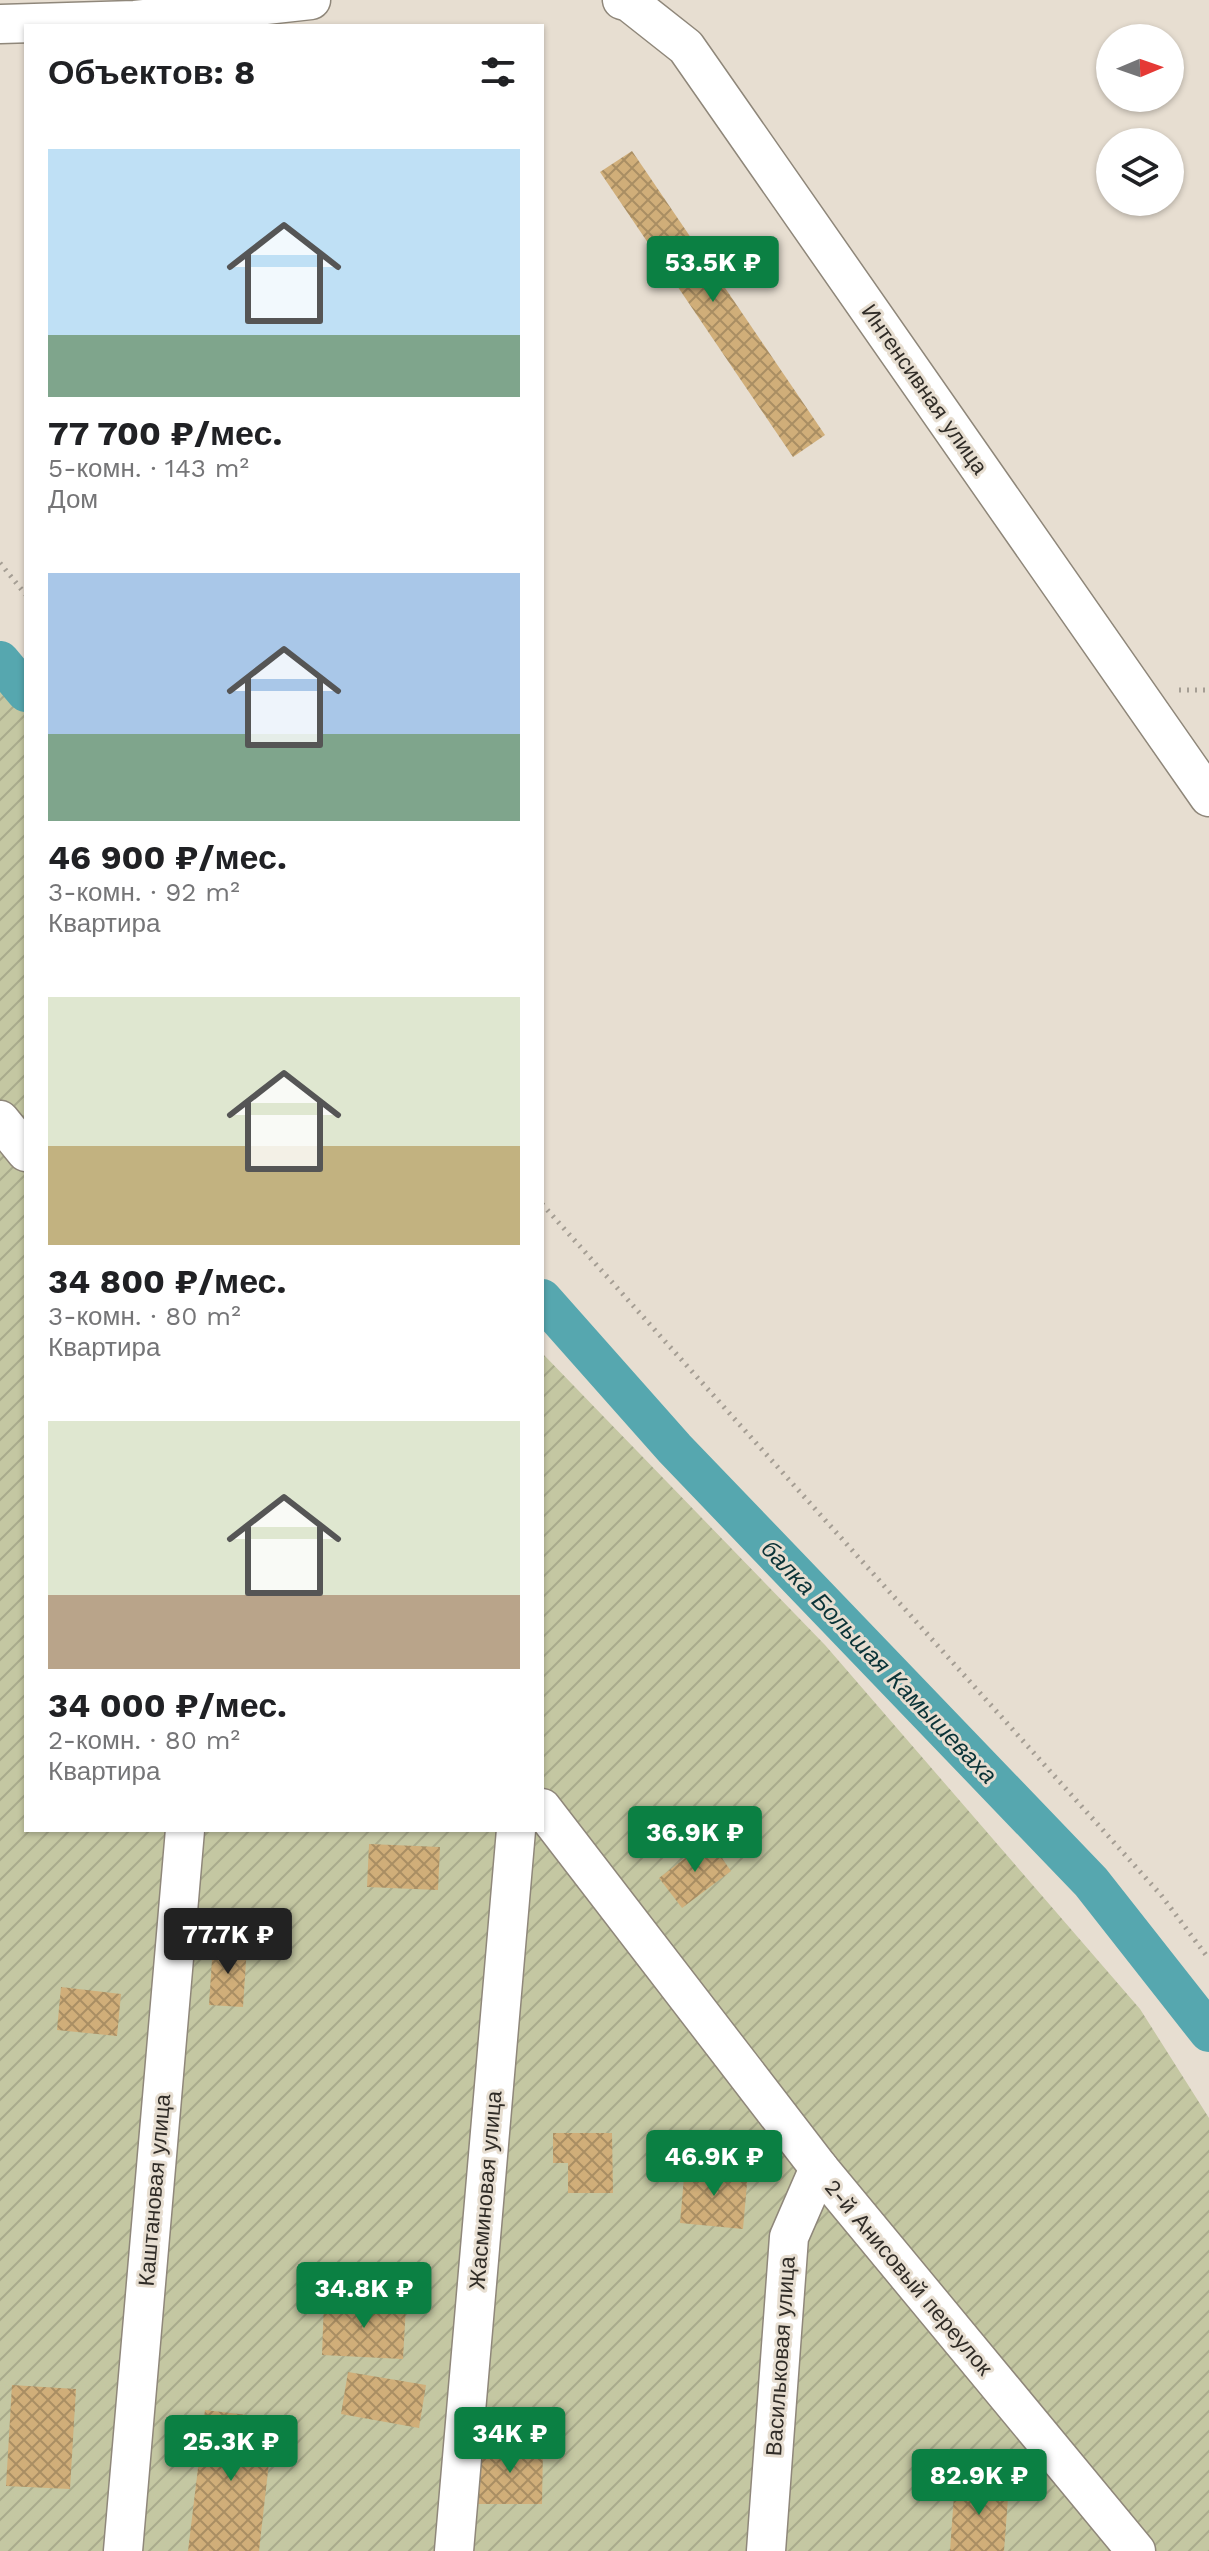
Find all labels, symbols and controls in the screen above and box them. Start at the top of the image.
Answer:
north arrow [1096,24,1184,112]
map controls [1096,24,1184,216]
icon: filters [476,50,520,94]
text: Объектов: 8 [48,52,255,92]
button: layers [1096,128,1184,216]
icon: home [212,201,356,345]
pin: 53.5K ₽ [639,236,787,304]
text: 53.5K ₽ [665,247,761,277]
street label: Интенсивная улица [857,300,993,480]
text: 77 700 ₽/мес. [48,413,282,453]
text: 5-комн. · 143 m² [48,453,249,483]
text: Дом [48,484,98,514]
icon: home [212,625,356,769]
text: 46 900 ₽/мес. [48,837,287,877]
text: 3-комн. · 92 m² [48,877,240,907]
text: Квартира [48,908,160,938]
icon: home [212,1049,356,1193]
text: 34 800 ₽/мес. [48,1261,286,1301]
text: 3-комн. · 80 m² [48,1301,241,1331]
text: Квартира [48,1332,160,1362]
icon: home [212,1473,356,1617]
water label: балка Большая Камышеваха [755,1535,1003,1789]
text: 34 000 ₽/мес. [48,1685,287,1725]
text: 2-комн. · 80 m² [48,1725,240,1755]
text: Квартира [48,1756,160,1786]
pin: 36.9K ₽ [621,1806,769,1874]
text: 36.9K ₽ [646,1817,744,1847]
pin: 77.7K ₽ [154,1908,302,1976]
text: 77.7K ₽ [182,1919,274,1949]
street label: Жасминовая улица [464,2089,507,2290]
street label: Каштановая улица [134,2092,175,2287]
pin: 46.9K ₽ [640,2130,788,2198]
text: 46.9K ₽ [664,2141,764,2171]
street label: 2-й Анисовый переулок [820,2175,998,2380]
street label: Васильковая улица [761,2255,800,2457]
pin: 34.8K ₽ [290,2262,438,2330]
text: 34.8K ₽ [314,2273,414,2303]
pin: 34K ₽ [454,2407,566,2475]
pin: 25.3K ₽ [157,2415,305,2483]
text: 34K ₽ [472,2418,548,2448]
text: 25.3K ₽ [183,2426,279,2456]
pin: 82.9K ₽ [905,2449,1053,2517]
text: 82.9K ₽ [930,2460,1028,2490]

